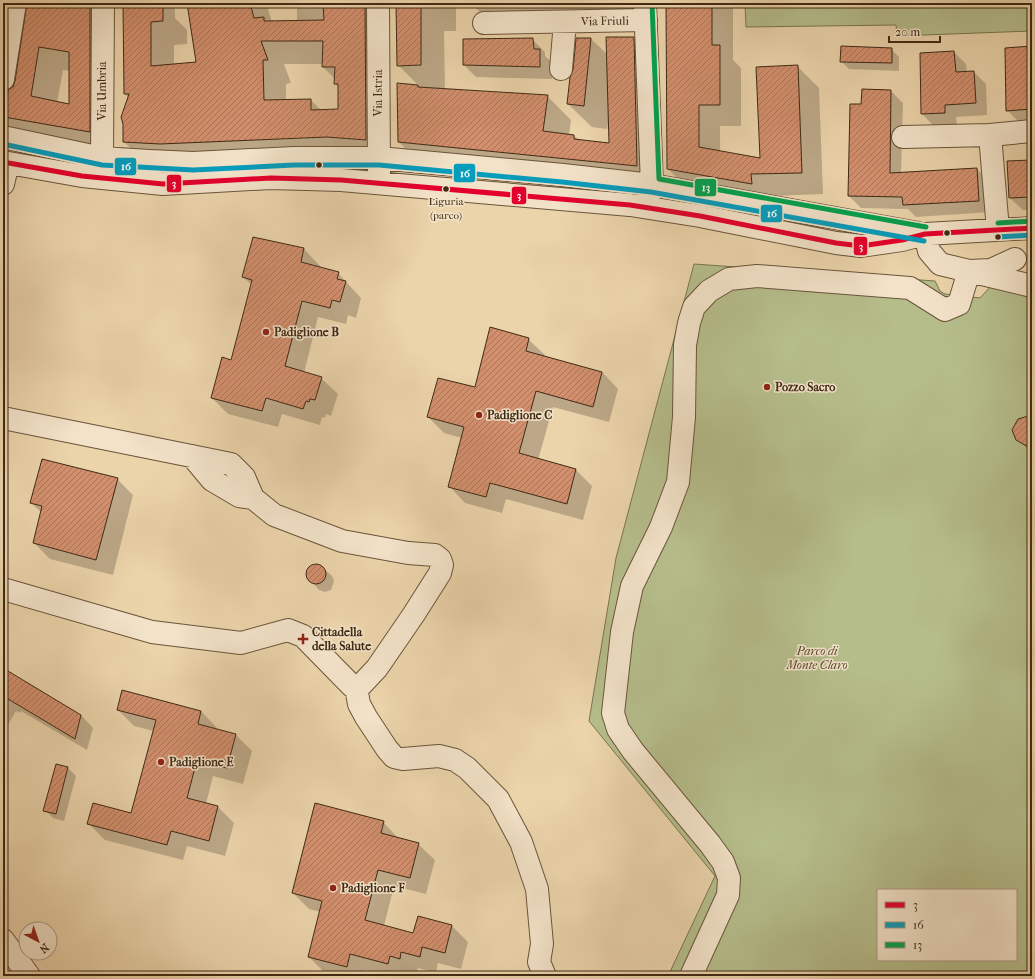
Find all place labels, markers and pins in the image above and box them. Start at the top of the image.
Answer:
unlabelled marker [314,160,324,170]
marker: Liguria (parco) [441,184,451,194]
place label: Liguria (parco) [428,195,464,222]
unlabelled marker [942,228,952,238]
unlabelled marker [993,232,1003,242]
place label: Padiglione B [274,325,339,340]
marker: Padiglione B [261,327,271,337]
place label: Pozzo Sacro [775,380,835,394]
marker: Pozzo Sacro [762,382,772,392]
place label: Padiglione C [487,408,552,423]
marker: Padiglione C [474,410,484,420]
place label: Cittadella della Salute [312,625,371,653]
marker: Cittadella della Salute [297,633,309,645]
place label: Padiglione E [169,755,234,770]
marker: Padiglione E [156,757,166,767]
place label: Padiglione F [341,881,405,896]
marker: Padiglione F [328,883,338,893]

